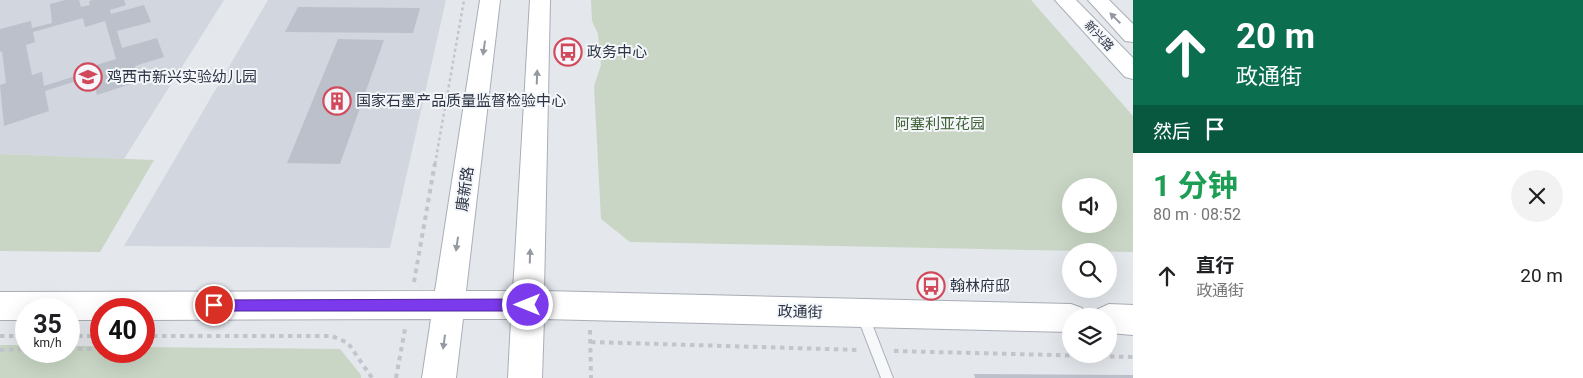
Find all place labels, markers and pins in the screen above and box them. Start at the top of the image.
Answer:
bus stop icon: 政务中心 [553,37,583,67]
place label: 政务中心 [587,43,647,61]
school or university icon: 鸡西市新兴实验幼儿园 [73,62,103,92]
place label: 鸡西市新兴实验幼儿园 [107,68,257,86]
building icon: 国家石墨产品质量监督检验中心 [322,86,352,116]
place label: 国家石墨产品质量监督检验中心 [356,92,566,110]
bus stop icon: 翰林府邸 [916,271,946,301]
place label: 翰林府邸 [950,277,1010,295]
pin [193,284,235,326]

